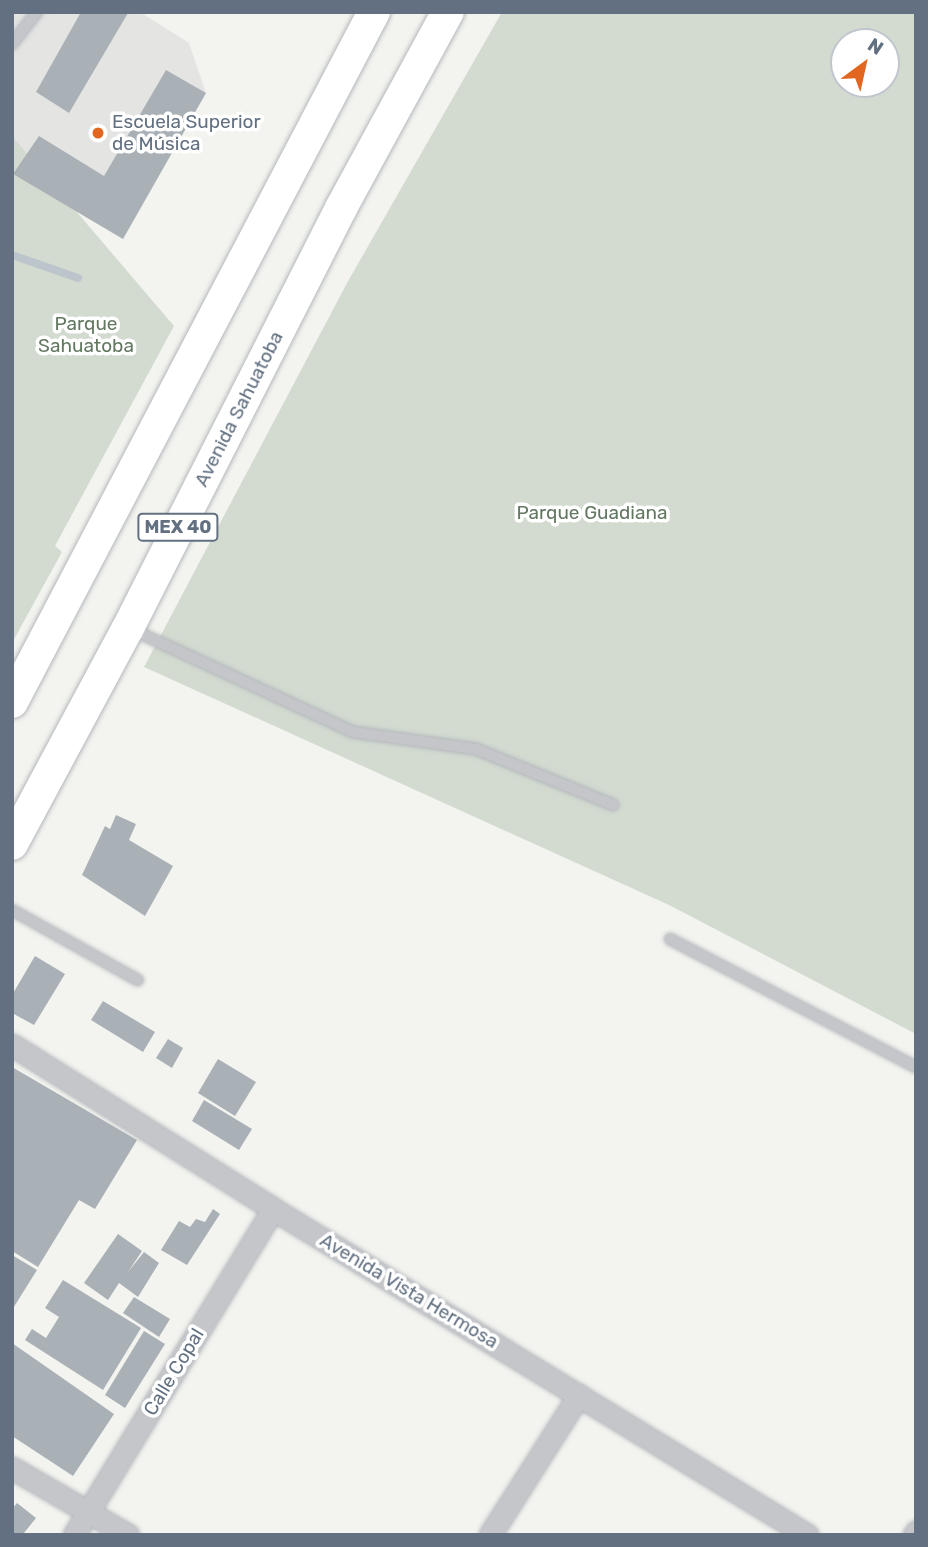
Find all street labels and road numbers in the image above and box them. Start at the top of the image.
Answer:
street label: Avenida Sahuatoba [190,327,288,491]
road number: MEX 40 [136,512,220,542]
street label: Avenida Vista Hermosa [316,1229,502,1353]
street label: Calle Copal [139,1324,209,1420]

